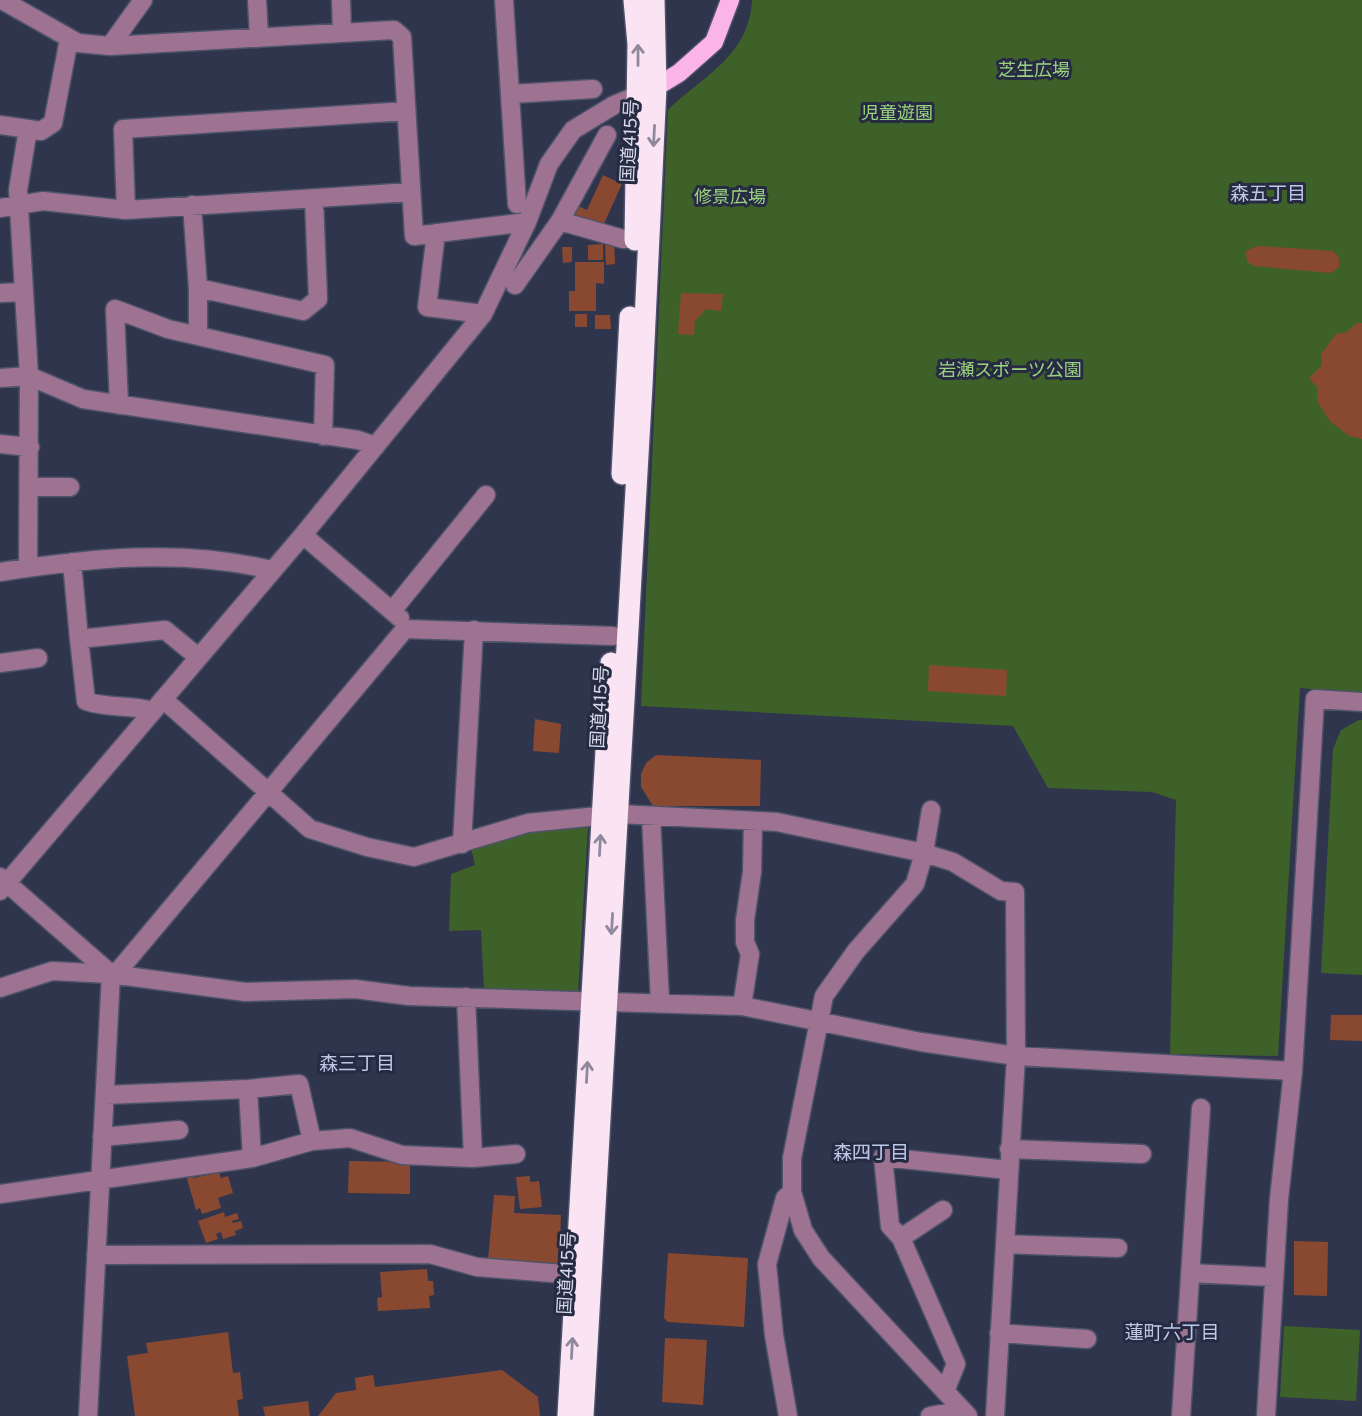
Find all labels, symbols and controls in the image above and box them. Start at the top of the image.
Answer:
one-way arrow [631,43,645,66]
park label: 芝生広場 [998,60,1070,83]
street label: 国道415号 [617,99,645,183]
park label: 児童遊園 [861,103,933,126]
one-way arrow [647,124,660,147]
district label: 森五丁目 [1230,183,1306,207]
park label: 修景広場 [694,187,766,210]
park label: 岩瀬スポーツ公園 [938,360,1082,383]
street label: 国道415号 [587,665,615,749]
one-way arrow [593,833,606,856]
one-way arrow [605,913,618,936]
district label: 森三丁目 [319,1053,395,1077]
one-way arrow [581,1061,594,1084]
district label: 森四丁目 [833,1142,909,1166]
street label: 国道415号 [554,1231,582,1315]
district label: 蓮町六丁目 [1124,1322,1220,1346]
one-way arrow [565,1337,578,1360]

